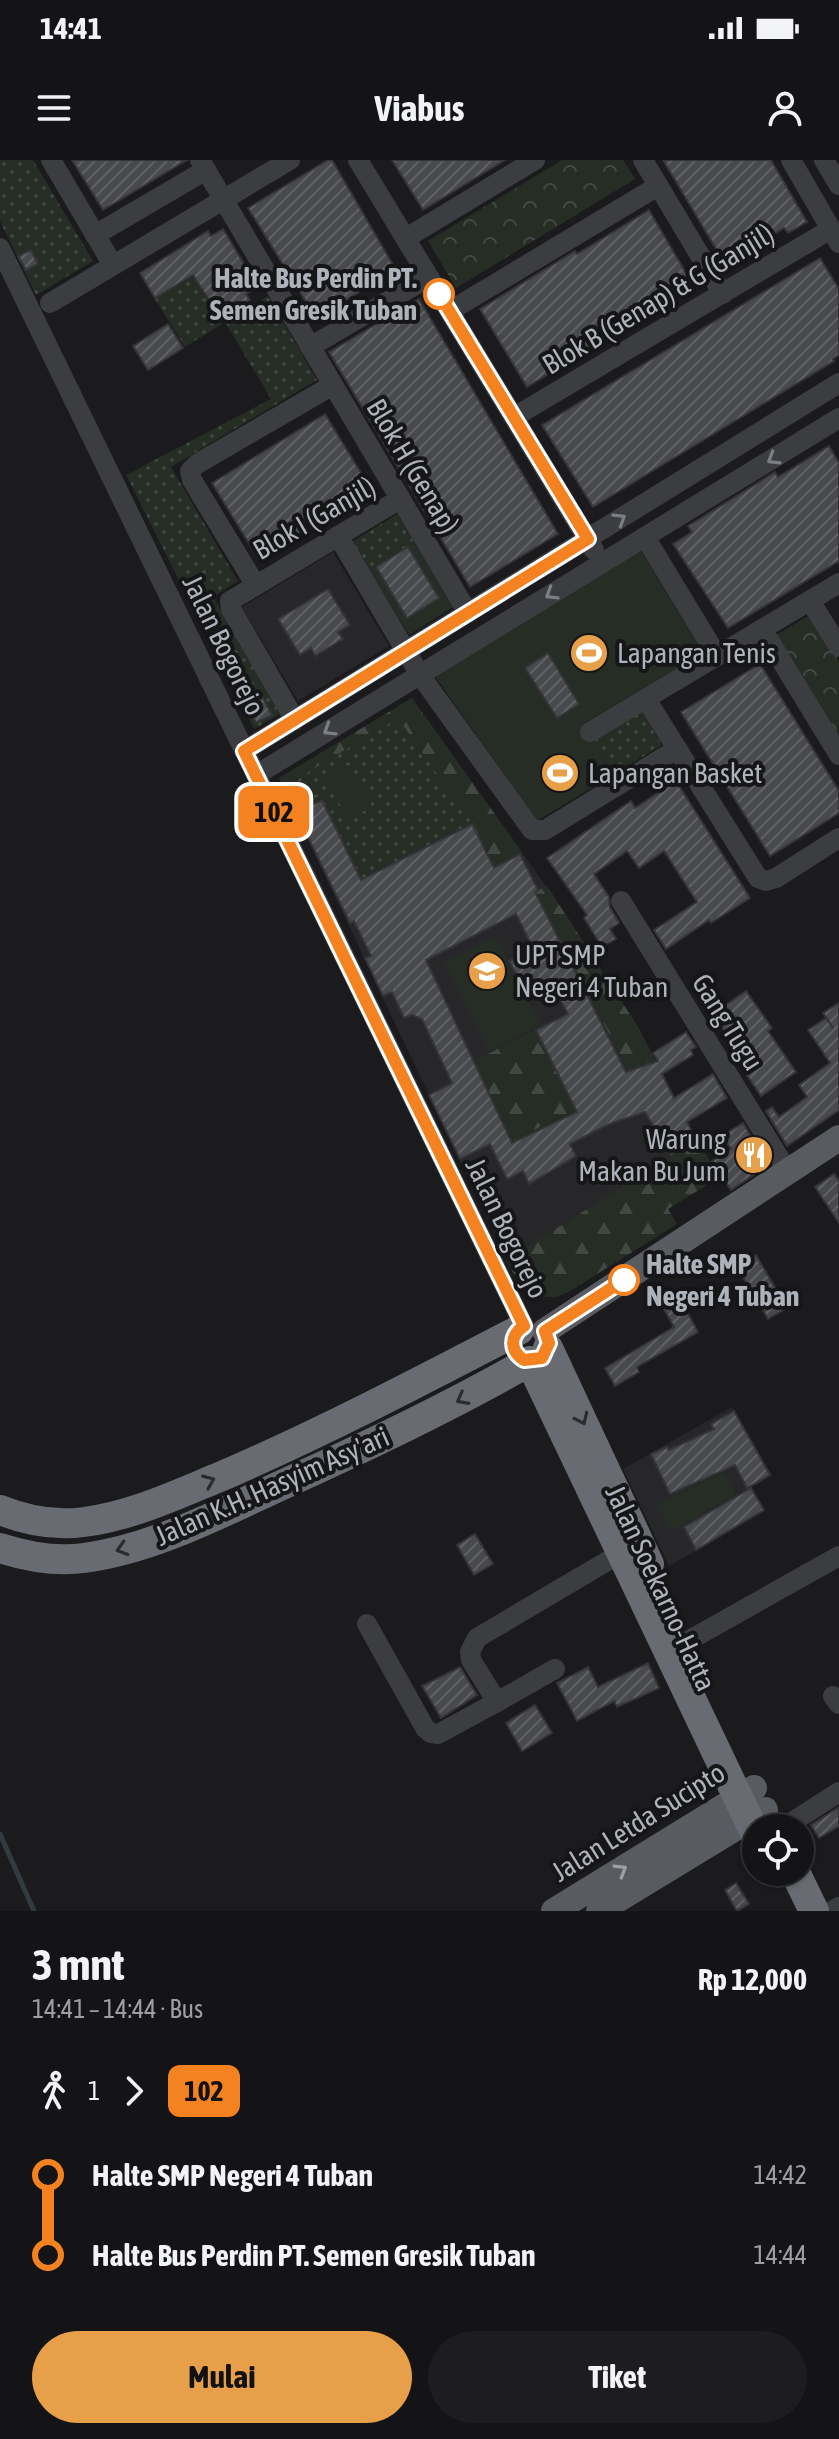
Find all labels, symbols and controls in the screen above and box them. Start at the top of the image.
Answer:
text: 14:41 [40,11,102,45]
icon: menu [32,86,76,130]
icon: person [763,86,807,130]
text: Viabus [375,87,464,129]
street label: Blok B (Genap) & G (Ganjil) [537,217,779,381]
place label: Halte Bus Perdin PT. Semen Gresik Tuban [210,262,417,326]
marker: Halte Bus Perdin PT. Semen Gresik Tuban [424,279,454,309]
street label: Blok H (Genap) [360,393,466,539]
one-way arrow [767,449,781,464]
street label: Blok I (Ganjil) [247,470,381,566]
one-way arrow [611,513,626,529]
street label: Jalan Bogorejo [176,570,272,720]
one-way arrow [545,585,560,600]
sports icon: Lapangan Tenis [568,632,610,674]
place label: Lapangan Tenis [617,637,776,669]
one-way arrow [323,721,338,736]
sports icon: Lapangan Basket [539,752,581,794]
place label: Lapangan Basket [588,757,762,789]
line badge: 102 [228,786,320,838]
text: 102 [254,796,294,828]
place label: UPT SMP Negeri 4 Tuban [515,939,668,1003]
school or university icon: UPT SMP Negeri 4 Tuban [466,950,508,992]
street label: Gang Tugu [686,968,770,1076]
place label: Warung Makan Bu Jum [578,1123,726,1187]
restaurant icon: Warung Makan Bu Jum [733,1134,775,1176]
street label: Jalan Bogorejo [459,1153,555,1303]
place label: Halte SMP Negeri 4 Tuban [646,1248,799,1312]
marker: Halte SMP Negeri 4 Tuban [609,1265,639,1295]
one-way arrow [456,1390,470,1405]
one-way arrow [572,1411,588,1425]
street label: Jalan K.H. Hasyim Asy'ari [150,1420,394,1552]
one-way arrow [201,1475,215,1491]
street label: Jalan Soekarno-Hatta [599,1480,723,1696]
one-way arrow [115,1540,129,1556]
street label: Jalan Letda Sucipto [546,1756,730,1888]
map controls [742,1814,814,1886]
button: locate [742,1814,814,1886]
one-way arrow [612,1865,627,1880]
text: 3 mnt [32,1939,124,1989]
text: Rp 12,000 [698,1962,807,1996]
text: 14:41 – 14:44 · Bus [32,1994,203,2024]
icon: walk [32,2069,76,2113]
icon: forward [112,2069,156,2113]
text: 102 [184,2075,224,2107]
text: 1 [88,2076,100,2106]
text: Halte SMP Negeri 4 Tuban [92,2158,373,2192]
text: 14:42 [753,2160,807,2190]
text: Halte Bus Perdin PT. Semen Gresik Tuban [92,2238,535,2272]
text: 14:44 [753,2240,807,2270]
button: Mulai [32,2331,412,2423]
button: Tiket [428,2331,807,2423]

